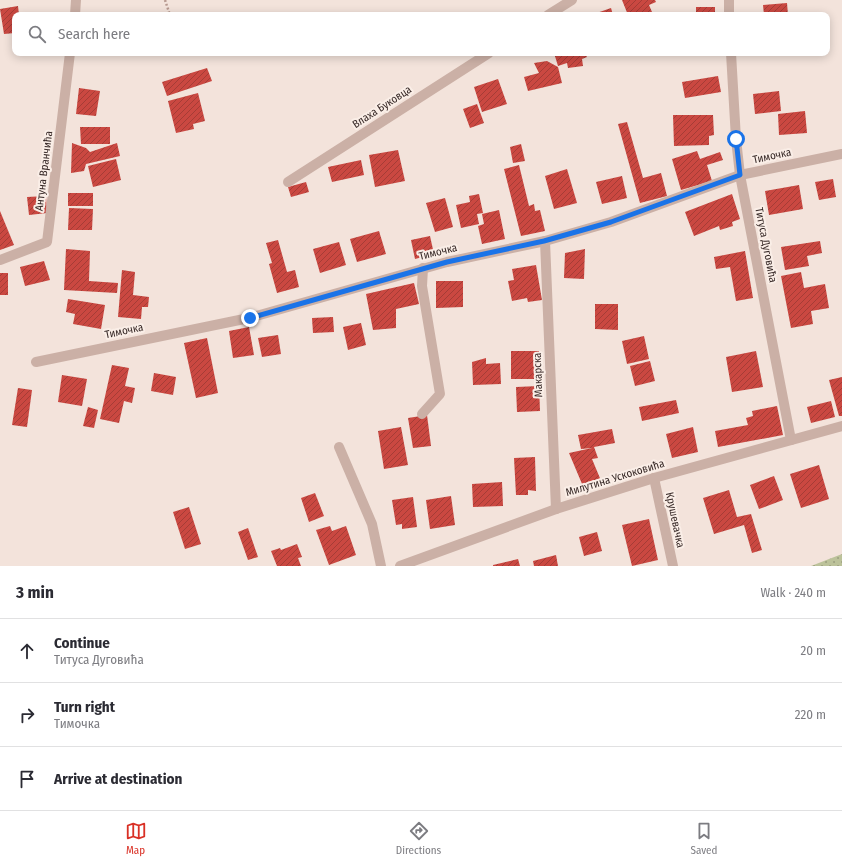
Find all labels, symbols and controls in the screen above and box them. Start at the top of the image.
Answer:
search box [12,12,830,56]
icon: search [26,23,48,45]
text: Search here [58,25,130,43]
street label: Влаха Буковца [350,83,414,131]
street label: Антуна Вранчића [33,130,55,212]
route start [727,130,745,148]
street label: Тимочка [752,146,792,166]
street label: Титуса Дуговића [752,206,780,284]
street label: Тимочка [418,241,458,263]
route end [241,309,259,327]
street label: Тимочка [104,321,144,341]
street label: Макарска [531,353,545,397]
street label: Милутина Ускоковића [564,457,666,499]
street label: Крушевачка [663,491,687,549]
text: 3 min [16,582,54,603]
text: Walk · 240 m [760,585,826,600]
text: Continue [54,634,110,652]
icon: ahead [16,640,38,662]
text: 20 m [800,643,826,658]
text: Титуса Дуговића [54,652,144,667]
text: Turn right [54,698,115,716]
icon: right [16,704,38,726]
text: 220 m [795,707,826,722]
text: Тимочка [54,716,100,731]
icon: arrive [16,768,38,790]
text: Arrive at destination [54,770,182,788]
tab: Map [125,820,147,857]
tab: Directions [396,820,441,857]
tab: Saved [691,820,717,857]

